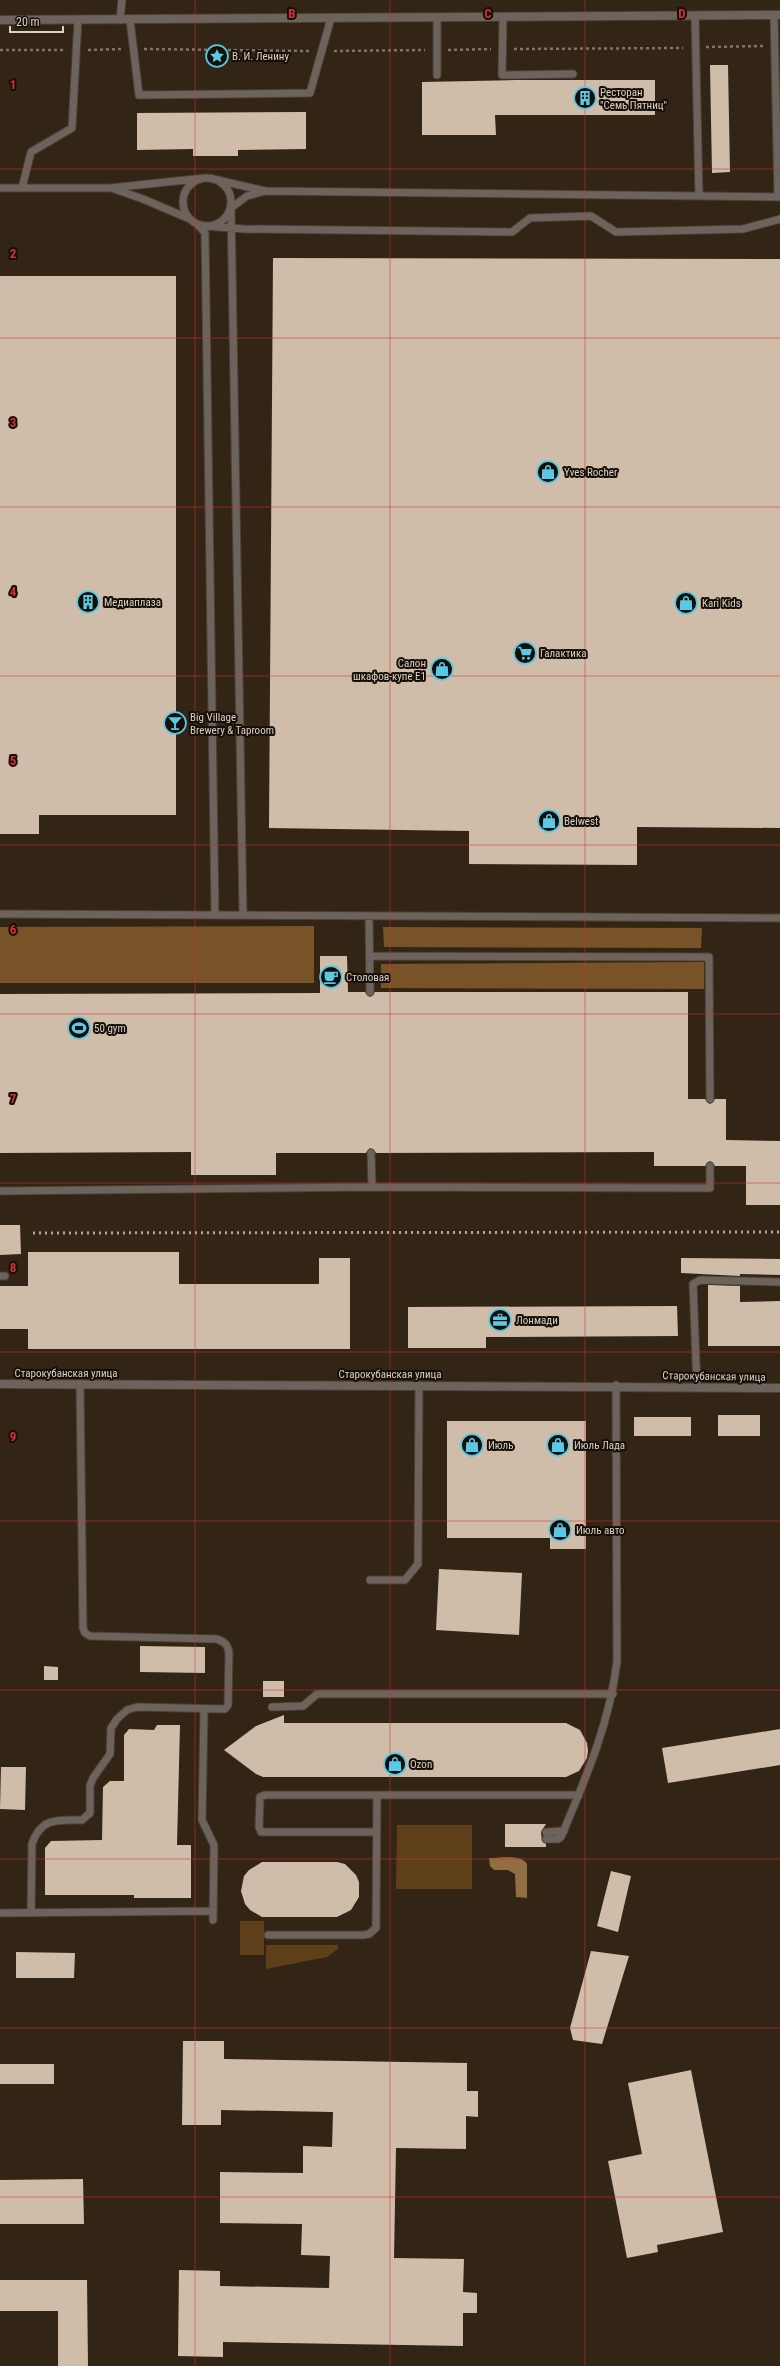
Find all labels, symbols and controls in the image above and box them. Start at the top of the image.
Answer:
text: B [288,6,296,21]
text: C [484,6,492,21]
text: D [678,6,686,21]
scale bar [10,8,63,34]
text: 20 m [16,15,40,29]
place icon: В. И. Ленину [204,43,230,69]
place label: В. И. Ленину [232,50,289,63]
text: 1 [10,77,16,92]
building icon: Ресторан "Семь Пятниц" [572,85,598,111]
place label: Ресторан "Семь Пятниц" [600,86,667,112]
text: 2 [10,246,17,261]
text: 3 [10,415,16,430]
shop icon: Yves Rocher [535,459,561,485]
place label: Yves Rocher [564,466,618,479]
text: 4 [10,584,17,599]
building icon: Медиаплаза [75,589,101,615]
shop icon: Kari Kids [673,590,699,616]
place label: Медиаплаза [104,596,161,609]
place label: Kari Kids [702,597,741,610]
supermarket icon: Галактика [512,640,538,666]
place label: Галактика [540,647,587,660]
shop icon: Салон шкафов-купе Е1 [429,656,455,682]
place label: Салон шкафов-купе Е1 [353,657,426,683]
bar icon: Big Village Brewery & Taproom [162,710,188,736]
place label: Big Village Brewery & Taproom [190,711,274,737]
text: 5 [10,753,17,768]
shop icon: Belwest [536,808,562,834]
place label: Belwest [564,815,598,828]
text: 6 [10,922,17,937]
cafe icon: Столовая [318,964,344,990]
place label: Столовая [346,971,389,984]
sports icon: 50 gym [66,1015,92,1041]
place label: 50 gym [94,1022,126,1035]
text: 7 [10,1091,17,1106]
text: 8 [10,1260,16,1275]
office icon: Лонмади [487,1307,513,1333]
place label: Лонмади [516,1314,558,1327]
street label: Старокубанская улица [14,1367,118,1380]
street label: Старокубанская улица [338,1368,442,1381]
street label: Старокубанская улица [662,1369,766,1384]
text: 9 [10,1429,16,1444]
shop icon: Июль [459,1432,485,1458]
shop icon: Июль Лада [545,1432,571,1458]
place label: Июль [488,1439,513,1452]
place label: Июль Лада [574,1439,625,1452]
shop icon: Июль авто [547,1517,573,1543]
place label: Июль авто [576,1524,625,1537]
shop icon: Ozon [382,1751,408,1777]
place label: Ozon [410,1758,432,1771]

